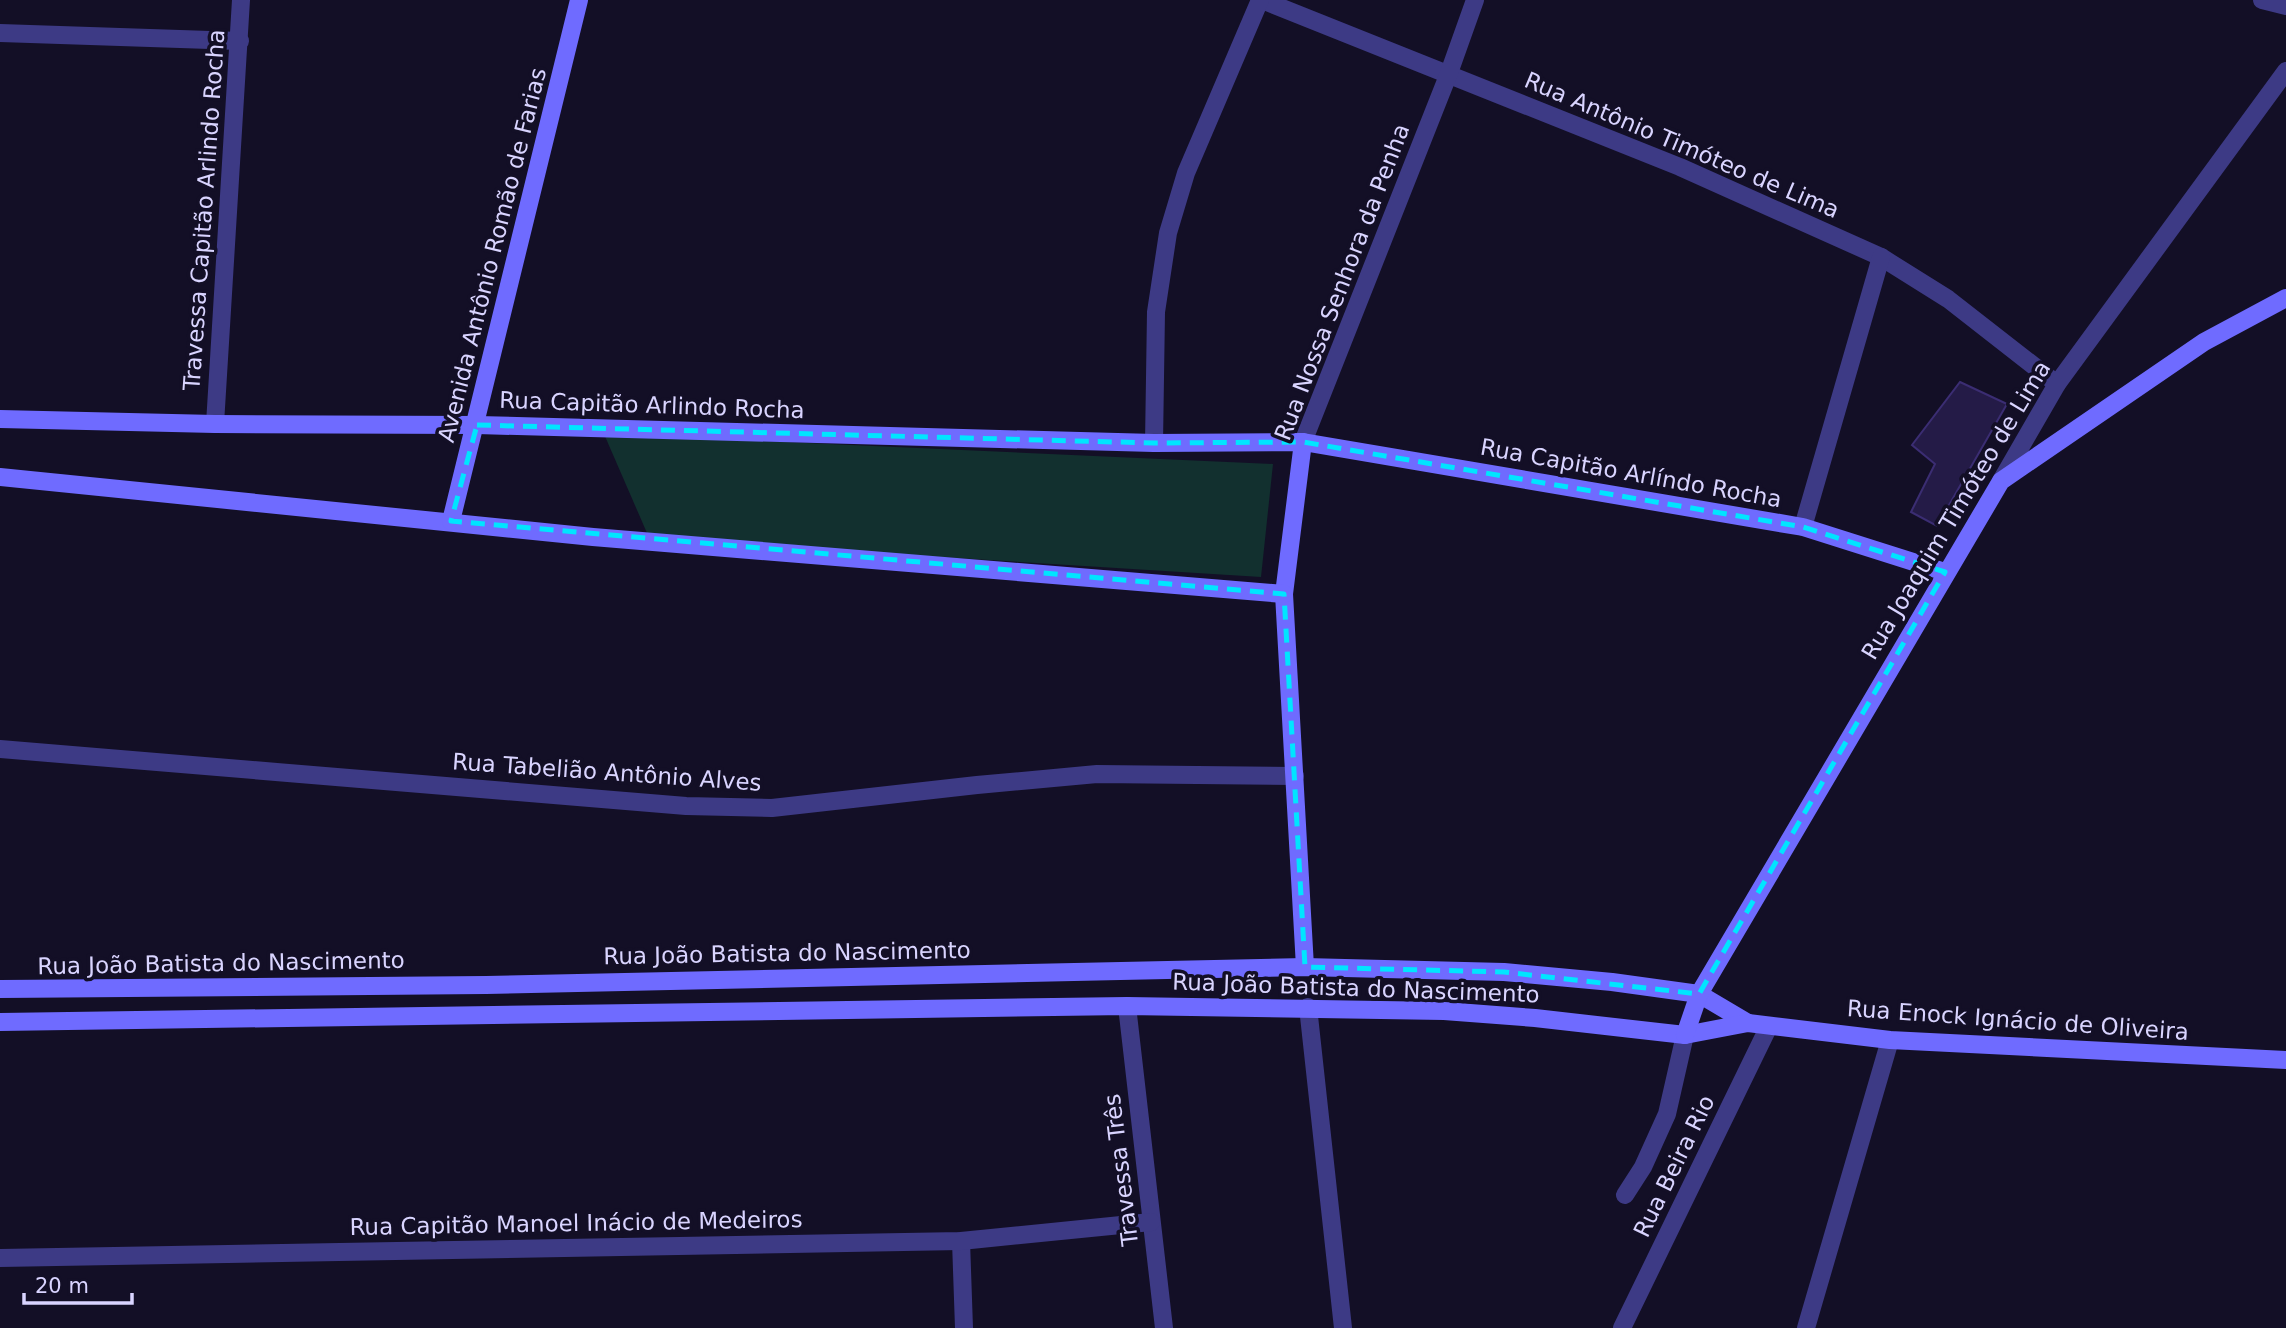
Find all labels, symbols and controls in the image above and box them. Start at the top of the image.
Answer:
street label: Travessa Capitão Arlindo Rocha [178,29,230,392]
street label: Avenida Antônio Romão de Farias [433,65,551,445]
street label: Rua Antônio Timóteo de Lima [1521,67,1843,223]
street label: Rua Nossa Senhora da Penha [1270,120,1414,444]
street label: Rua Joaquim Timóteo de Lima [1856,356,2056,664]
street label: Rua Capitão Arlindo Rocha [499,387,805,423]
street label: Rua Capitão Arlíndo Rocha [1478,434,1784,512]
street label: Rua Tabelião Antônio Alves [452,748,762,796]
street label: Rua João Batista do Nascimento [603,937,971,969]
street label: Rua João Batista do Nascimento [37,947,405,979]
street label: Rua João Batista do Nascimento [1172,969,1540,1007]
street label: Rua Enock Ignácio de Oliveira [1846,995,2190,1045]
street label: Rua Beira Rio [1628,1091,1720,1241]
street label: Travessa Três [1099,1092,1143,1249]
street label: Rua Capitão Manoel Inácio de Medeiros [349,1206,803,1240]
scale bar [24,1262,133,1306]
text: 20 m [35,1274,89,1298]

